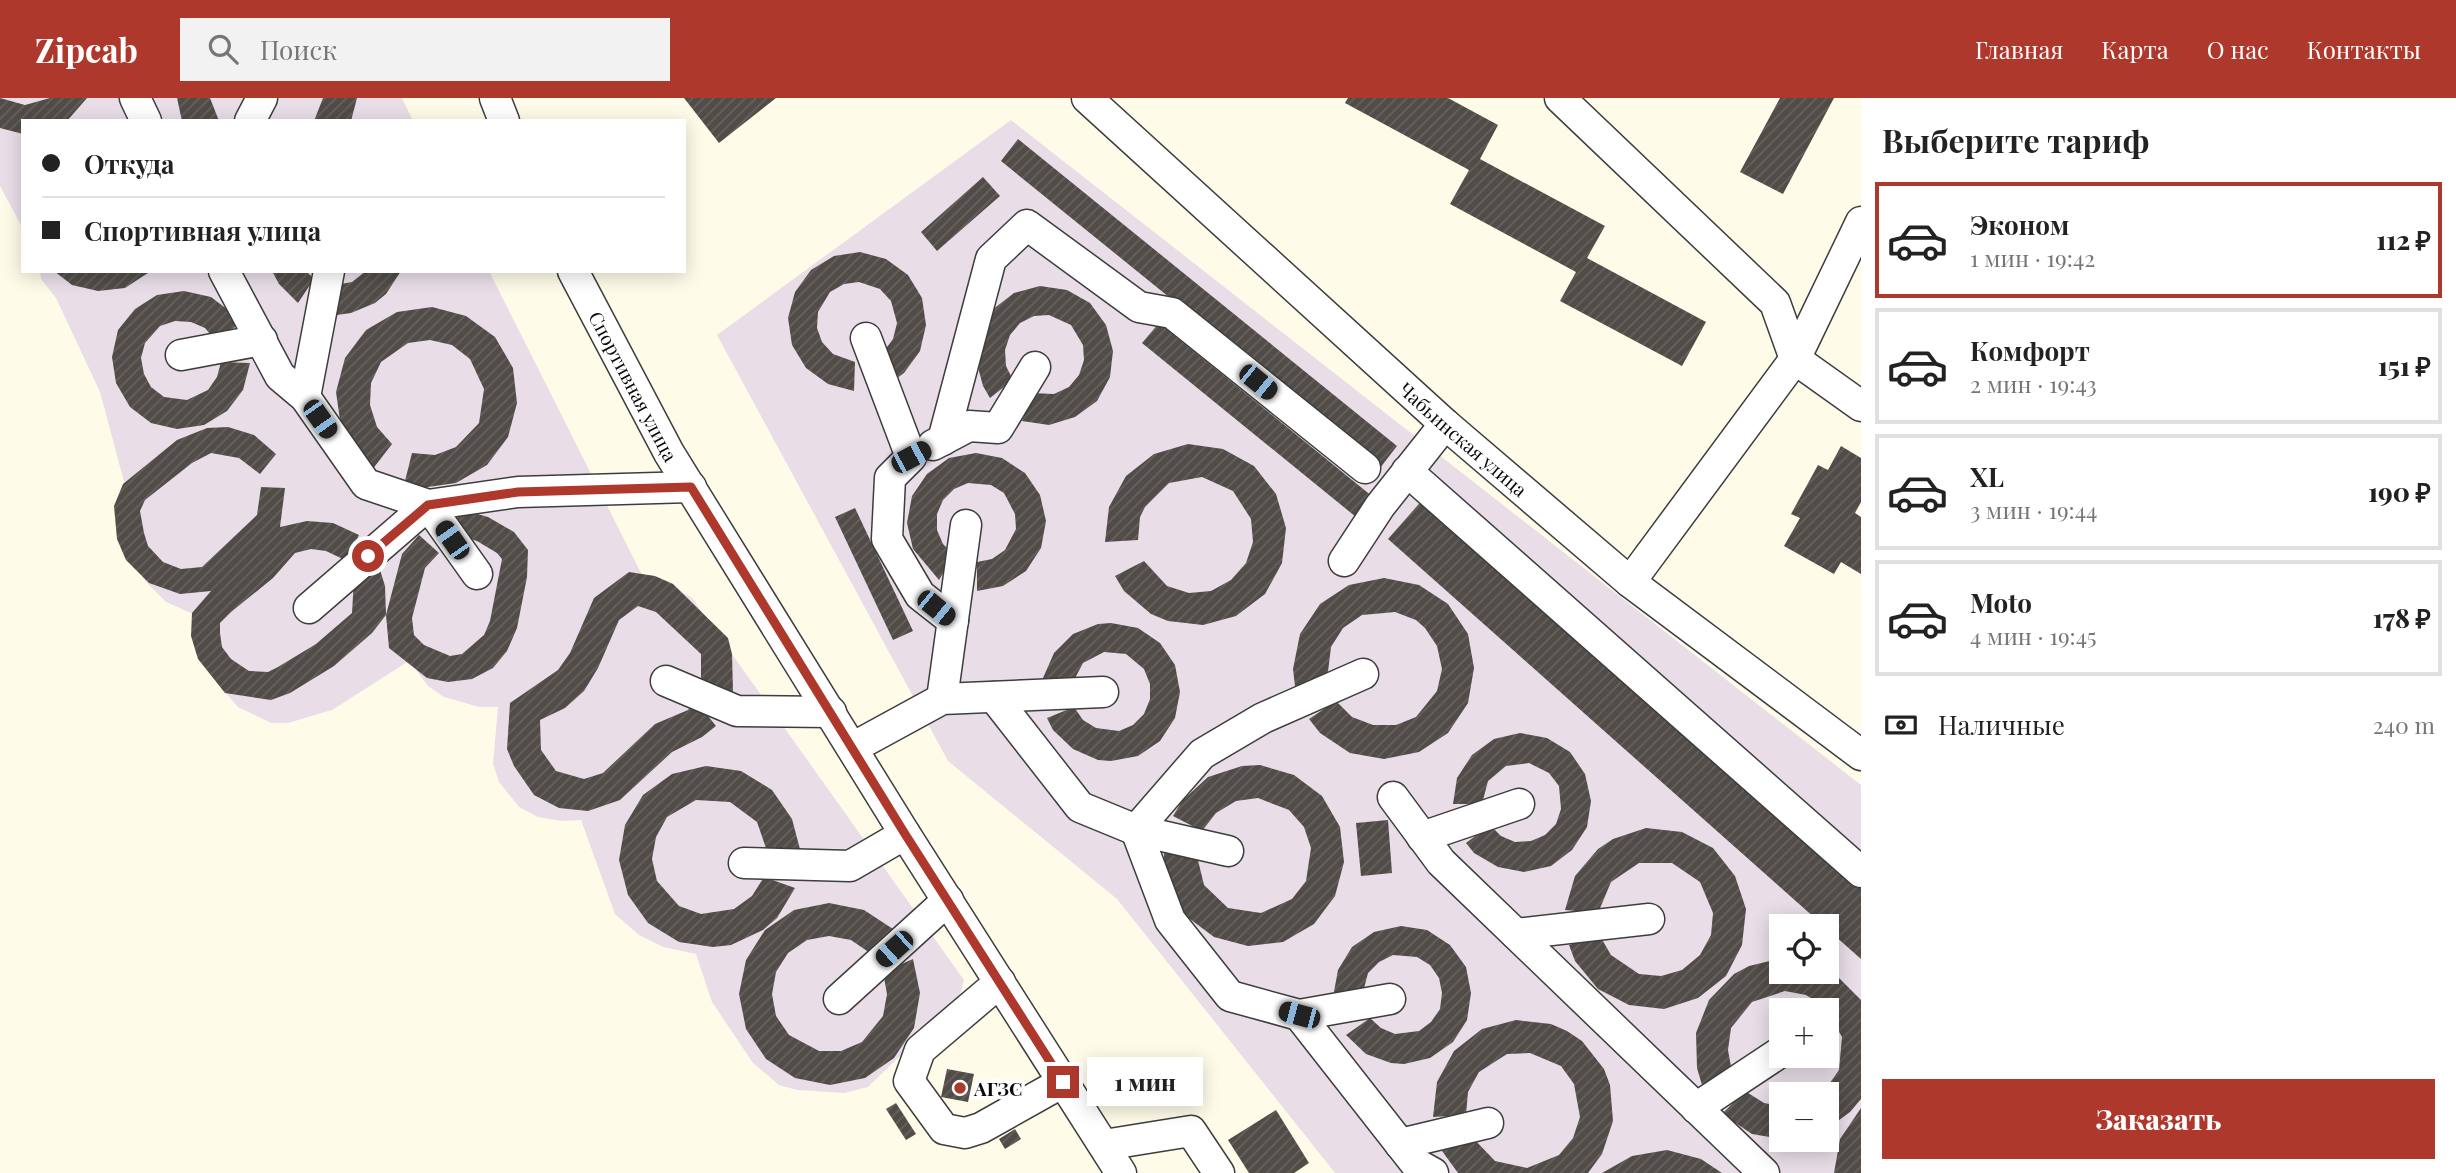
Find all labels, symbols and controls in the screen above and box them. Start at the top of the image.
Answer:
search box [180,18,670,81]
text: Zipcab [35,27,138,71]
icon: search [204,30,242,68]
text: Поиск [260,32,337,67]
text: Главная [1975,33,2063,65]
text: Карта [2101,33,2169,65]
text: О нас [2207,33,2269,65]
text: Контакты [2307,33,2421,65]
text: Выберите тариф [1882,118,2149,161]
text: Откуда [84,146,175,181]
text: Эконом [1970,207,2069,242]
icon: car [1886,209,1949,272]
text: Спортивная улица [84,213,321,248]
text: 112 ₽ [2376,222,2431,257]
text: 1 мин · 19:42 [1970,242,2095,273]
street label: Спортивная улица [583,306,684,467]
text: Комфорт [1970,333,2090,368]
icon: car [1886,335,1949,398]
text: 151 ₽ [2378,348,2431,383]
car [1236,361,1281,403]
text: 2 мин · 19:43 [1970,368,2097,399]
street label: Чабьинская улица [1394,376,1534,502]
car [300,396,341,442]
car [888,438,935,476]
text: XL [1970,459,2004,494]
icon: car [1886,461,1949,524]
text: 190 ₽ [2368,474,2431,509]
text: 3 мин · 19:44 [1970,494,2097,525]
car [432,517,473,563]
route start [352,540,384,572]
text: Moto [1970,585,2032,620]
car [914,587,959,629]
icon: car [1886,587,1949,650]
text: 178 ₽ [2373,600,2431,635]
text: 4 мин · 19:45 [1970,620,2097,651]
icon: cash [1882,706,1920,744]
text: Наличные [1938,707,2065,742]
text: 240 m [2373,709,2435,740]
map controls [1769,914,1839,1152]
button: locate [1769,914,1839,984]
car [872,927,917,971]
button: + [1769,998,1839,1068]
car [1276,999,1323,1031]
callout: 1 мин [1088,1058,1203,1107]
route end [1047,1066,1079,1098]
text: 1 мин [1114,1066,1176,1097]
place label: АГЗС [973,1075,1022,1101]
button: Заказать [1882,1079,2435,1159]
marker: АГЗС [952,1080,968,1096]
button: − [1769,1082,1839,1152]

